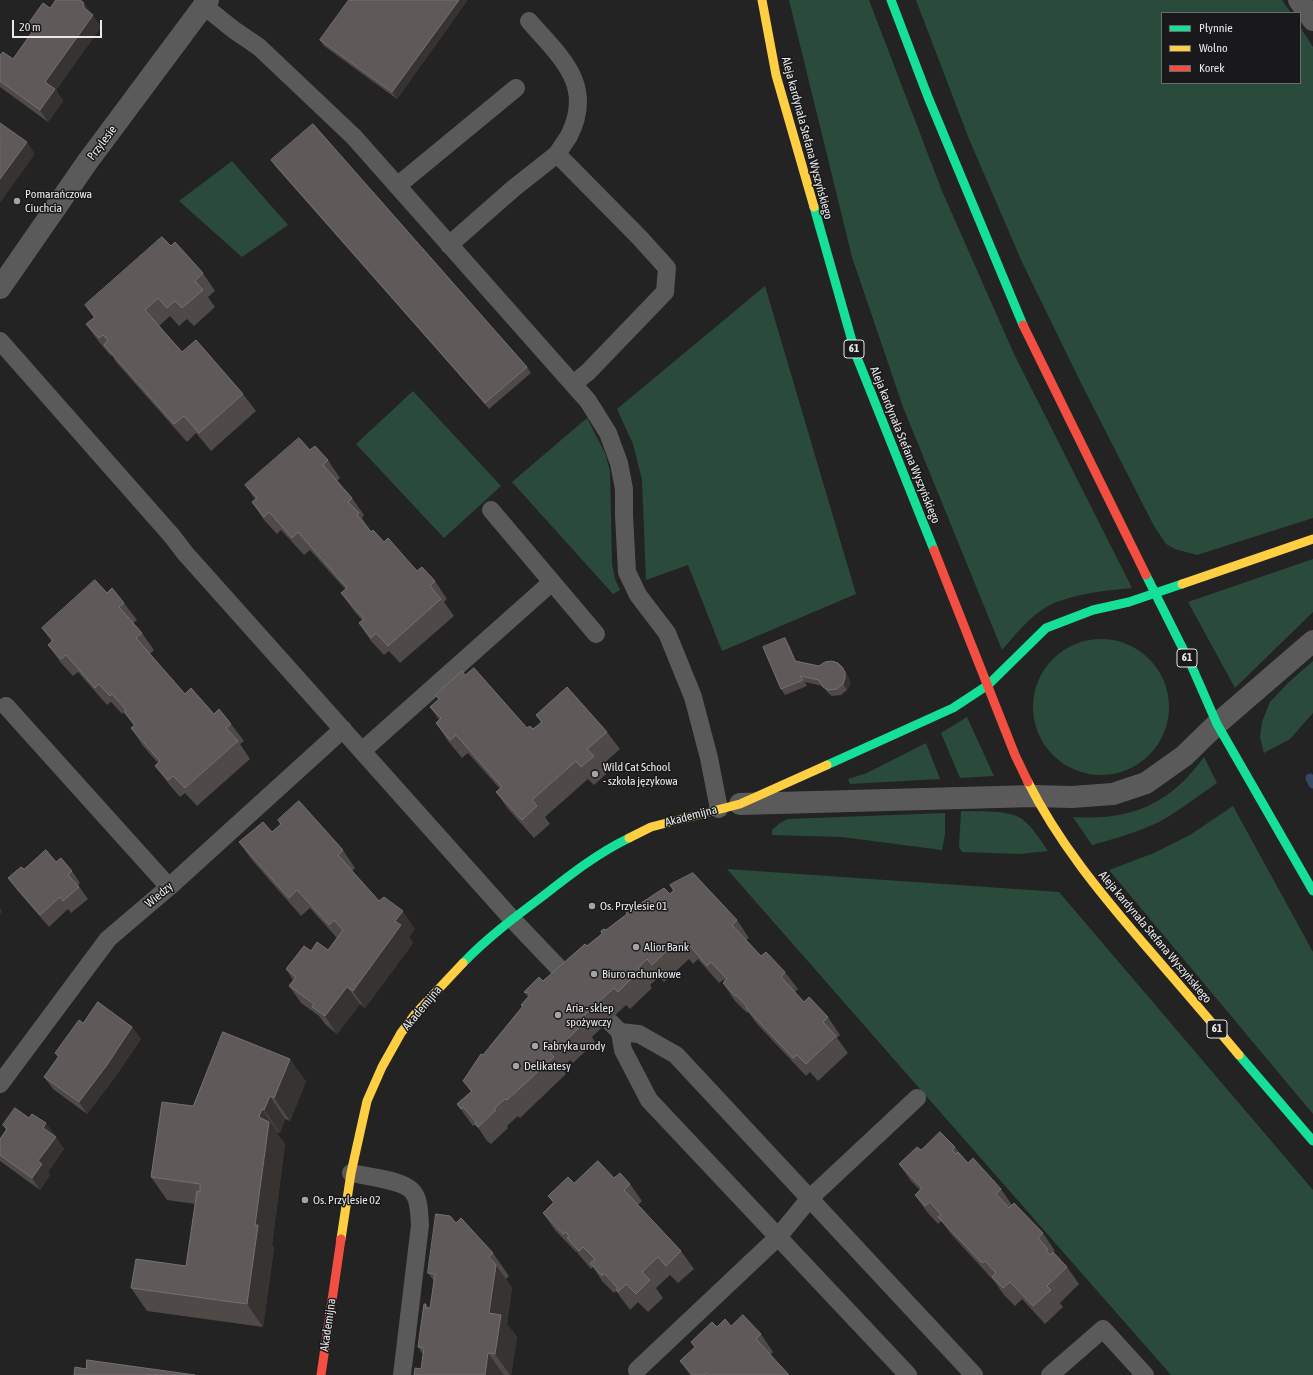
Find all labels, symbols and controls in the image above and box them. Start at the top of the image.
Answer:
scale bar [14,12,104,38]
legend [1161,12,1301,84]
text: 20 m [19,20,41,34]
text: Płynnie [1199,21,1233,35]
text: Wolno [1199,41,1228,55]
street label: Aleja kardynała Stefana Wyszyńskiego [778,55,836,221]
text: Korek [1199,61,1225,75]
street label: Przylesie [84,123,120,163]
place label: Pomarańczowa Ciuchcia [25,187,92,215]
marker: Pomarańczowa Ciuchcia [12,196,22,206]
road number: 61 [844,340,864,358]
street label: Aleja kardynała Stefana Wyszyńskiego [867,364,943,526]
road number: 61 [1177,649,1197,667]
place label: Wild Cat School - szkoła językowa [603,760,678,788]
marker: Wild Cat School - szkoła językowa [590,769,600,779]
street label: Akademijna [663,802,719,830]
street label: Aleja kardynała Stefana Wyszyńskiego [1096,868,1214,1006]
street label: Wiedzy [142,879,176,911]
place label: Os. Przylesie 01 [600,899,668,913]
marker: Os. Przylesie 01 [587,901,597,911]
place label: Alior Bank [644,940,689,954]
marker: Alior Bank [631,942,641,952]
place label: Biuro rachunkowe [602,967,681,981]
marker: Biuro rachunkowe [589,969,599,979]
street label: Akademijna [399,983,445,1033]
place label: Aria - sklep spożywczy [566,1001,614,1029]
marker: Aria - sklep spożywczy [553,1010,563,1020]
road number: 61 [1207,1020,1227,1038]
place label: Fabryka urody [543,1039,605,1053]
marker: Fabryka urody [530,1041,540,1051]
place label: Delikatesy [524,1059,571,1073]
marker: Delikatesy [511,1061,521,1071]
place label: Os. Przylesie 02 [313,1193,381,1207]
marker: Os. Przylesie 02 [300,1195,310,1205]
street label: Akademijna [317,1298,339,1352]

